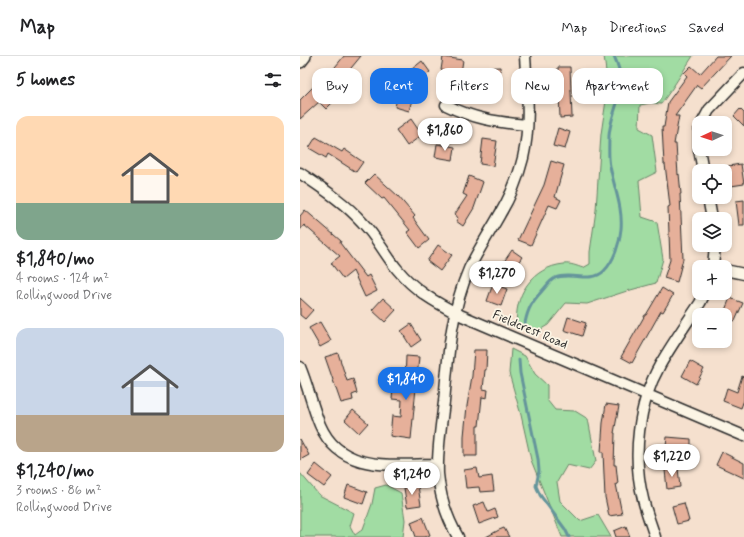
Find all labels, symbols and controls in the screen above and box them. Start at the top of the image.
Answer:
text: Map [20,15,55,40]
text: Map [561,19,587,37]
text: Directions [609,19,667,37]
text: Saved [689,19,724,37]
chip: Buy [312,68,362,104]
chip: Rent [370,68,428,104]
chip: Filters [436,68,503,104]
chip: New [511,68,564,104]
chip: Apartment [572,68,663,104]
text: 5 homes [16,69,75,91]
icon: filters [262,69,284,91]
north arrow [692,116,732,156]
map controls [692,116,732,348]
pin: $1,860 [412,118,478,152]
text: $1,860 [427,122,463,139]
icon: home [114,142,186,214]
button: locate [692,164,732,204]
button: layers [692,212,732,252]
text: $1,840/mo [16,248,94,270]
button: + [692,260,732,300]
pin: $1,270 [464,261,530,295]
text: $1,270 [478,265,516,282]
text: 4 rooms · 124 m² [16,270,109,287]
text: Rollingwood Drive [16,287,112,304]
street label: Fieldcrest Road [490,306,570,354]
button: − [692,308,732,348]
icon: home [114,354,186,426]
pin: $1,840 [373,367,439,401]
text: $1,840 [387,371,425,388]
pin: $1,220 [639,444,705,478]
text: $1,220 [653,448,691,465]
text: $1,240/mo [16,460,94,482]
pin: $1,240 [379,462,445,496]
text: $1,240 [393,466,431,483]
text: 3 rooms · 86 m² [16,482,102,499]
text: Rollingwood Drive [16,499,112,516]

